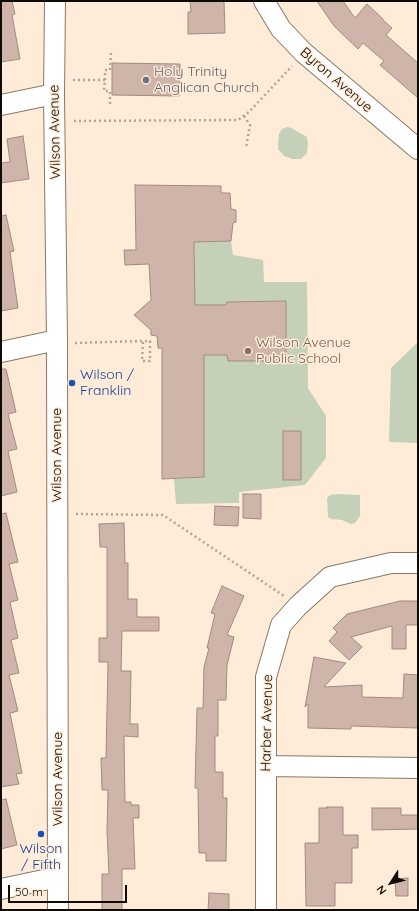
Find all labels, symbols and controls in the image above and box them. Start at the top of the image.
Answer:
street label: Byron Avenue [296,44,376,116]
place label: Holy Trinity Anglican Church [154,64,259,96]
marker: Holy Trinity Anglican Church [141,75,151,85]
street label: Wilson Avenue [46,85,64,179]
place label: Wilson Avenue Public School [256,335,351,368]
marker: Wilson Avenue Public School [243,346,253,356]
place label: Wilson / Franklin [80,367,134,400]
marker: Wilson / Franklin [67,378,77,388]
street label: Wilson Avenue [49,408,65,502]
street label: Harber Avenue [258,674,276,772]
street label: Wilson Avenue [50,732,66,826]
marker: Wilson / Fifth [36,829,46,839]
place label: Wilson / Fifth [20,841,62,874]
north arrow [371,863,411,903]
scale bar [10,877,129,903]
text: N [373,883,389,897]
text: 50 m [15,884,43,899]

